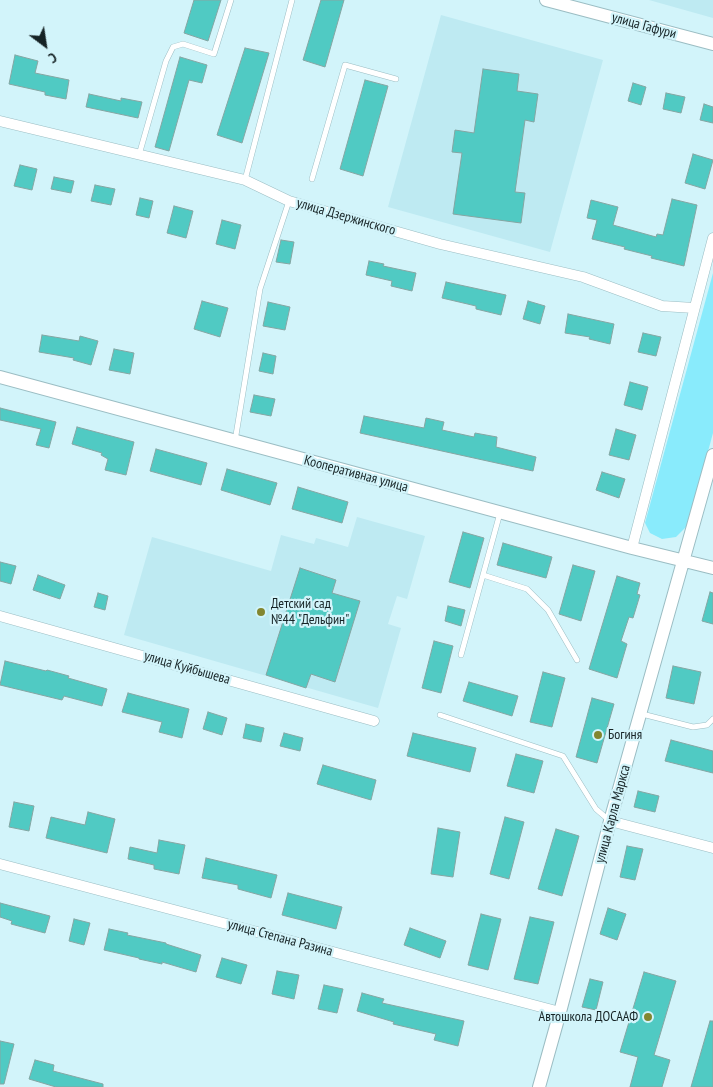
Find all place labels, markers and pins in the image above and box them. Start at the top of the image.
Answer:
place label: Детский сад №44 "Дельфин" [271,596,349,628]
marker: Детский сад №44 "Дельфин" [255,606,267,618]
place label: Богиня [608,727,642,743]
marker: Богиня [592,729,604,741]
place label: Автошкола ДОСААФ [539,1009,638,1025]
marker: Автошкола ДОСААФ [642,1011,654,1023]

